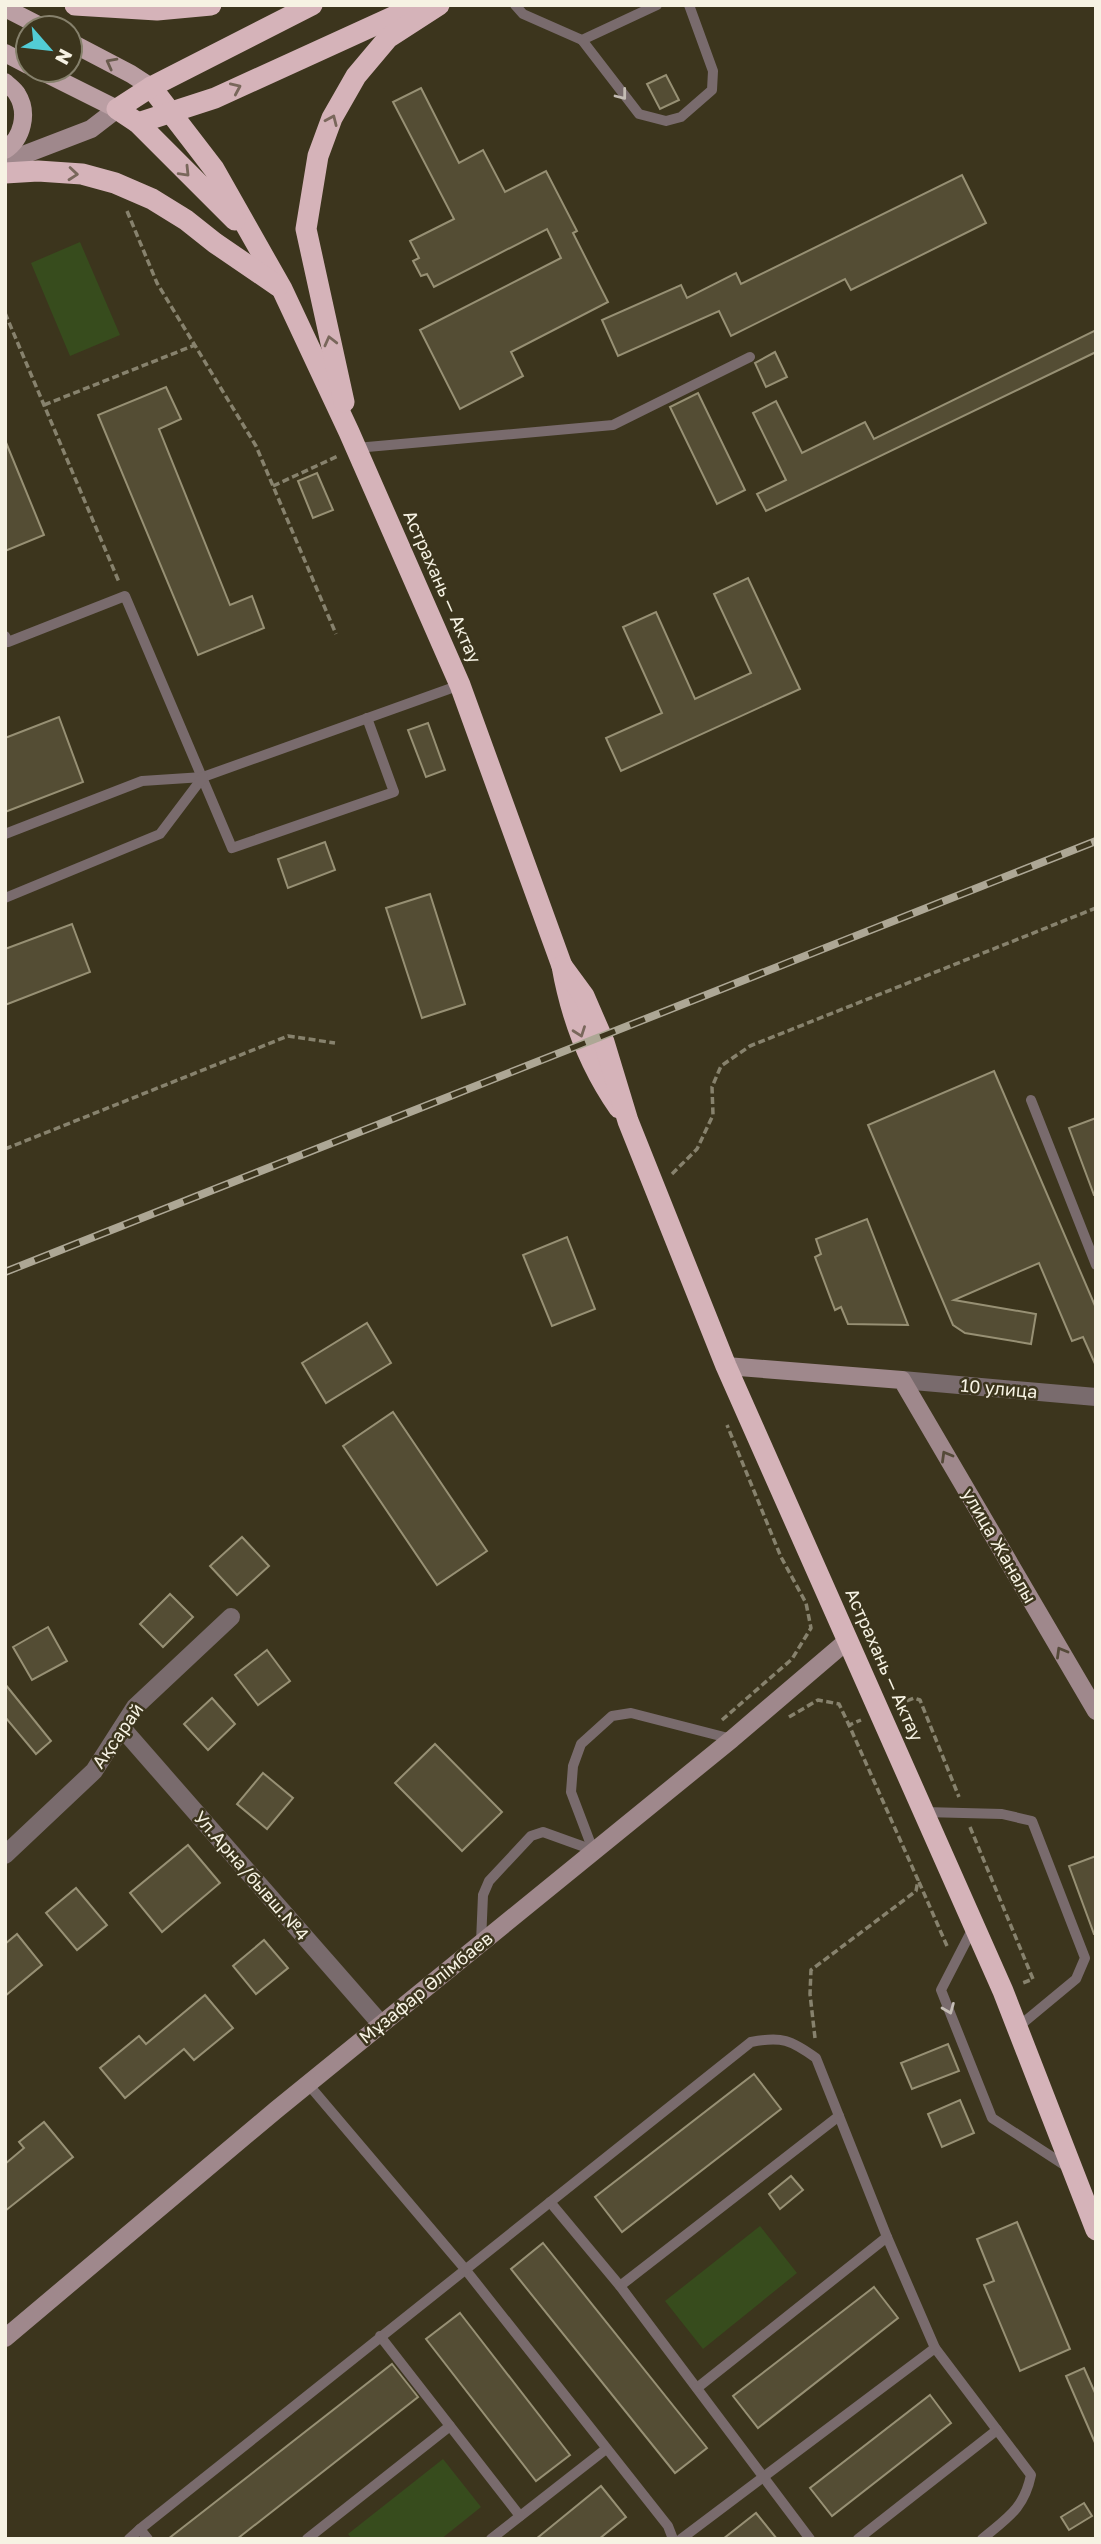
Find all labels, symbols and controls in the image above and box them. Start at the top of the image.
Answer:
north arrow [14,14,84,84]
text: N [51,45,78,69]
one-way arrow [106,58,118,72]
one-way arrow [229,82,241,96]
one-way arrow [614,87,627,99]
one-way arrow [324,115,338,127]
one-way arrow [177,164,190,177]
one-way arrow [67,166,79,181]
one-way arrow [324,335,339,347]
street label: Астрахань — Актау [399,507,487,666]
one-way arrow [571,1026,585,1038]
street label: 10 улица [960,1374,1038,1402]
one-way arrow [941,1451,954,1464]
street label: улица Жаналы [958,1484,1042,1607]
street label: Астрахань — Актау [841,1585,929,1744]
one-way arrow [1056,1647,1069,1660]
street label: Ақсарай [87,1699,148,1772]
street label: Ул.Арна/бывш.№4 [190,1806,314,1945]
street label: Мұзафар Әлімбаев [354,1927,497,2049]
one-way arrow [940,2003,954,2015]

